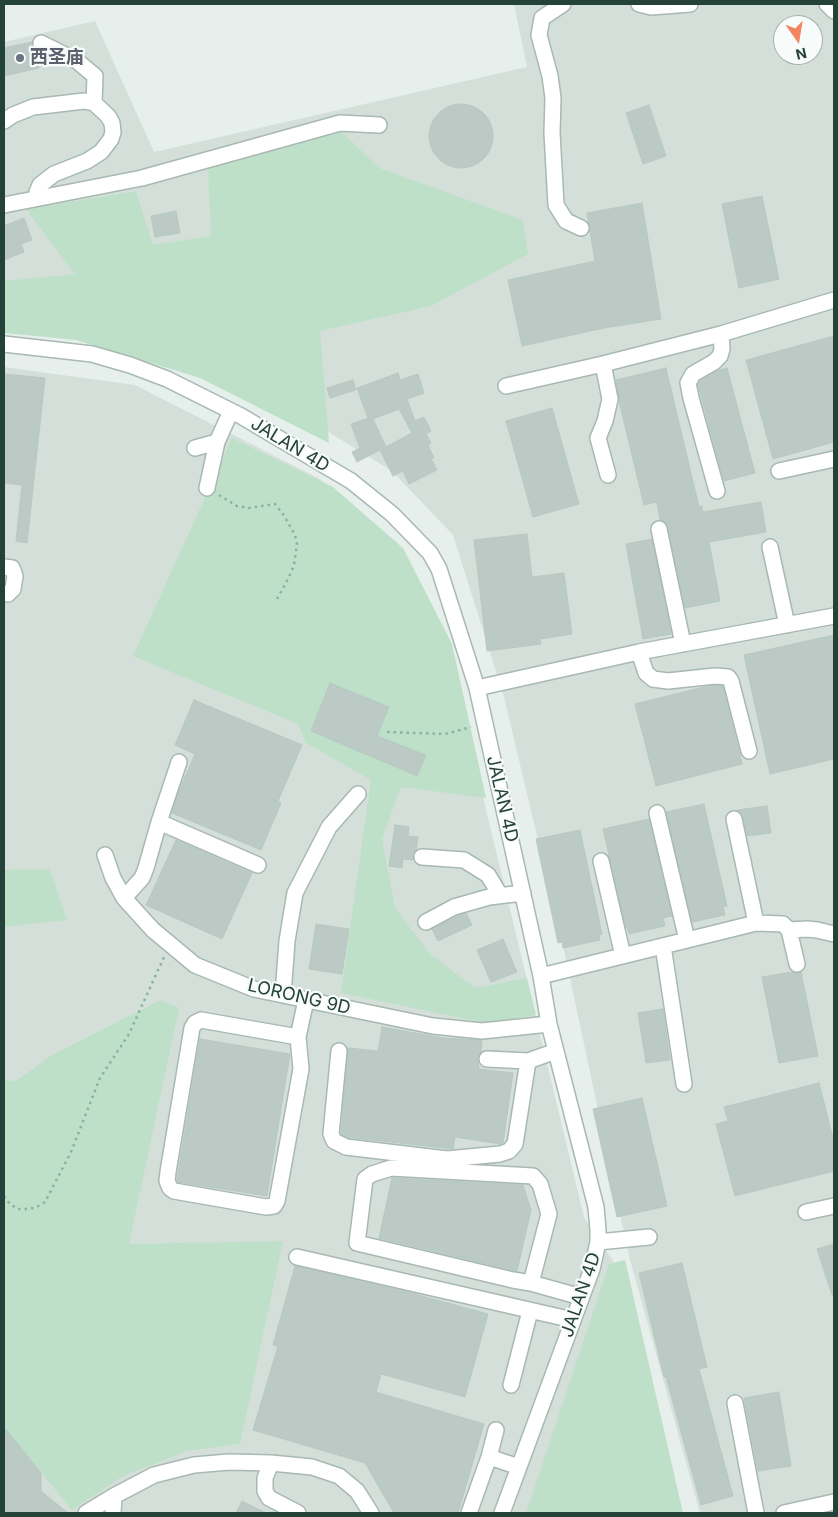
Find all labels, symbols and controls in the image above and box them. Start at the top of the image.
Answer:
north arrow [773,15,823,65]
text: N [794,45,808,64]
place label: 西圣庙 [30,47,84,69]
marker: 西圣庙 [14,52,26,64]
street label: JALAN 4D [247,413,333,477]
street label: JALAN 4D [482,754,522,844]
street label: LORONG 9D [245,975,353,1019]
street label: JALAN 4D [556,1250,606,1340]

